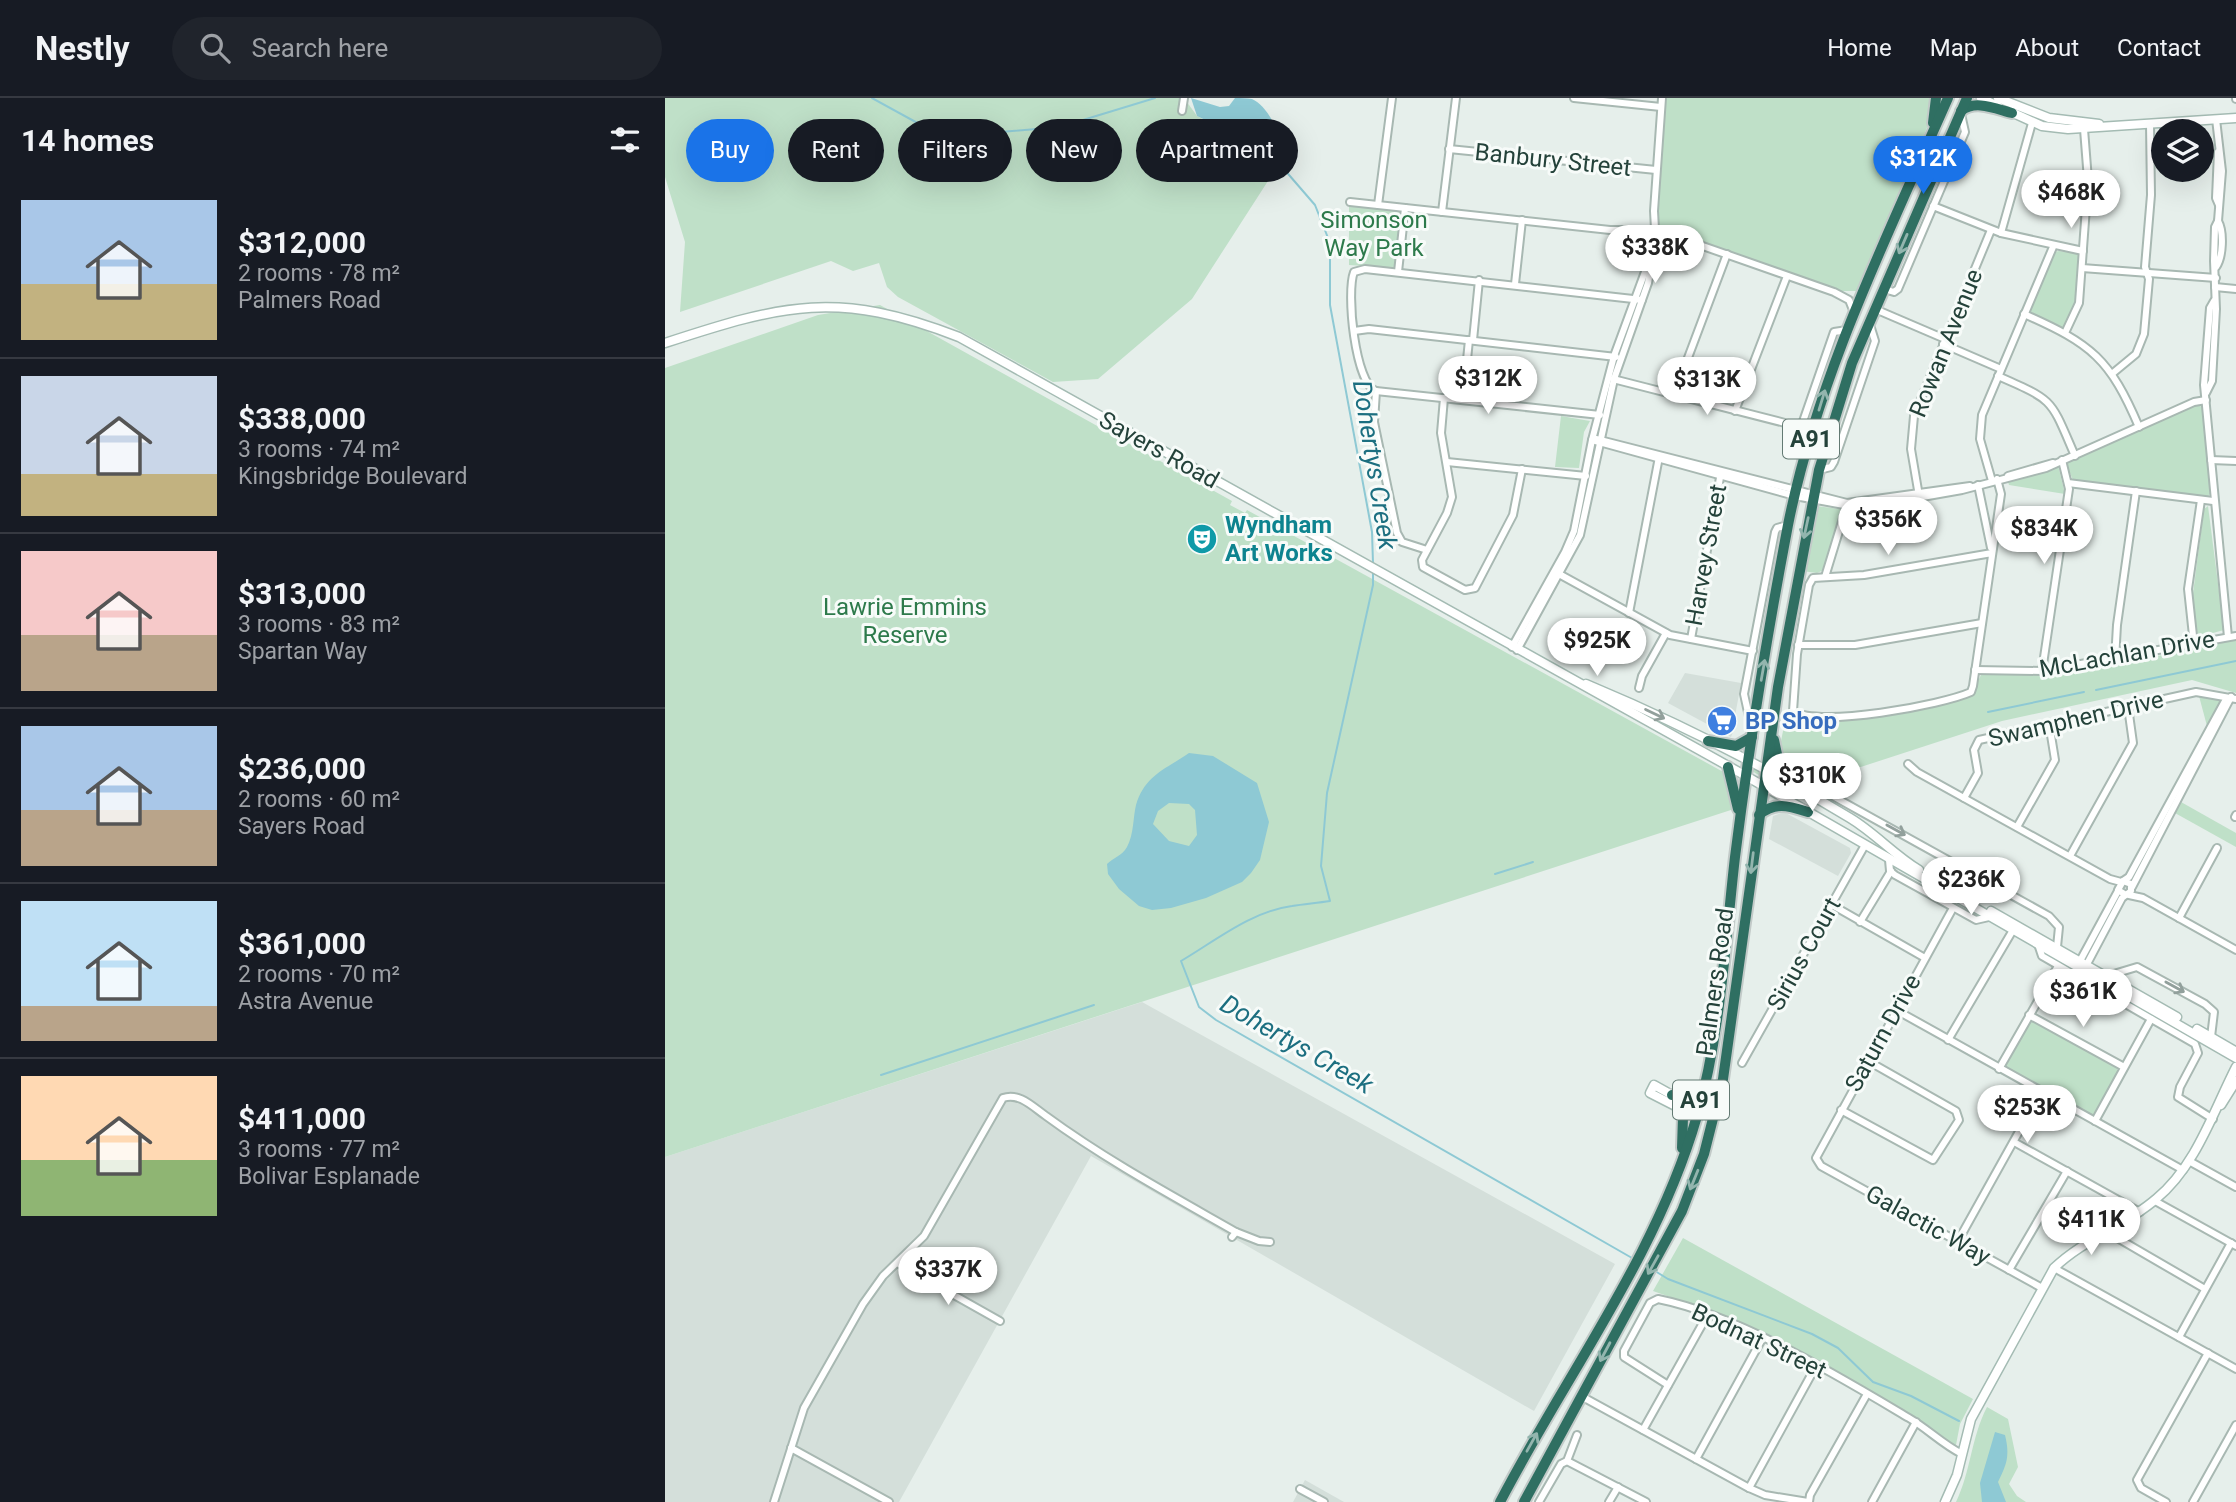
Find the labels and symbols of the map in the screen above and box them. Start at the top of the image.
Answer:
pin: $312K [1874,136,1972,196]
street label: Banbury Street [1473,138,1633,182]
pin: $468K [2022,170,2120,230]
park label: Simonson Way Park [1320,206,1428,262]
pin: $338K [1606,226,1704,285]
one-way arrow [1896,232,1909,254]
street label: Rowan Avenue [1904,265,1988,421]
pin: $312K [1439,356,1537,416]
pin: $313K [1658,358,1756,417]
water label: Dohertys Creek [1347,378,1403,553]
one-way arrow [1817,390,1830,412]
street label: Sayers Road [1094,406,1224,494]
road number: A91 [1783,420,1839,458]
street label: Harvey Street [1680,482,1732,628]
pin: $356K [1839,498,1937,557]
pin: $834K [1995,506,2093,566]
place label: Wyndham Art Works [1225,511,1333,567]
one-way arrow [1799,516,1812,539]
theatre icon: Wyndham Art Works [1185,522,1219,556]
park label: Lawrie Emmins Reserve [823,593,987,649]
pin: $925K [1548,618,1646,678]
street label: McLachlan Drive [2037,625,2217,683]
one-way arrow [1757,659,1770,682]
street label: Swamphen Drive [1986,685,2166,753]
supermarket icon: BP Shop [1705,704,1739,738]
place label: BP Shop [1745,707,1837,735]
one-way arrow [1644,708,1665,722]
pin: $310K [1763,754,1861,813]
one-way arrow [1885,823,1905,837]
one-way arrow [1746,851,1759,874]
pin: $236K [1922,858,2020,917]
street label: Sirius Court [1762,893,1847,1015]
street label: Palmers Road [1691,906,1739,1058]
street label: Saturn Drive [1839,970,1927,1096]
pin: $361K [2034,970,2132,1029]
one-way arrow [2164,981,2185,994]
water label: Dohertys Creek [1215,988,1380,1100]
road number: A91 [1673,1080,1729,1119]
pin: $253K [1978,1086,2076,1145]
one-way arrow [1686,1169,1699,1191]
street label: Galactic Way [1861,1179,1996,1271]
pin: $411K [2042,1198,2140,1257]
pin: $337K [899,1248,997,1307]
one-way arrow [1645,1254,1659,1274]
street label: Bodnat Street [1687,1298,1831,1385]
one-way arrow [1598,1341,1612,1361]
one-way arrow [1526,1432,1540,1453]

